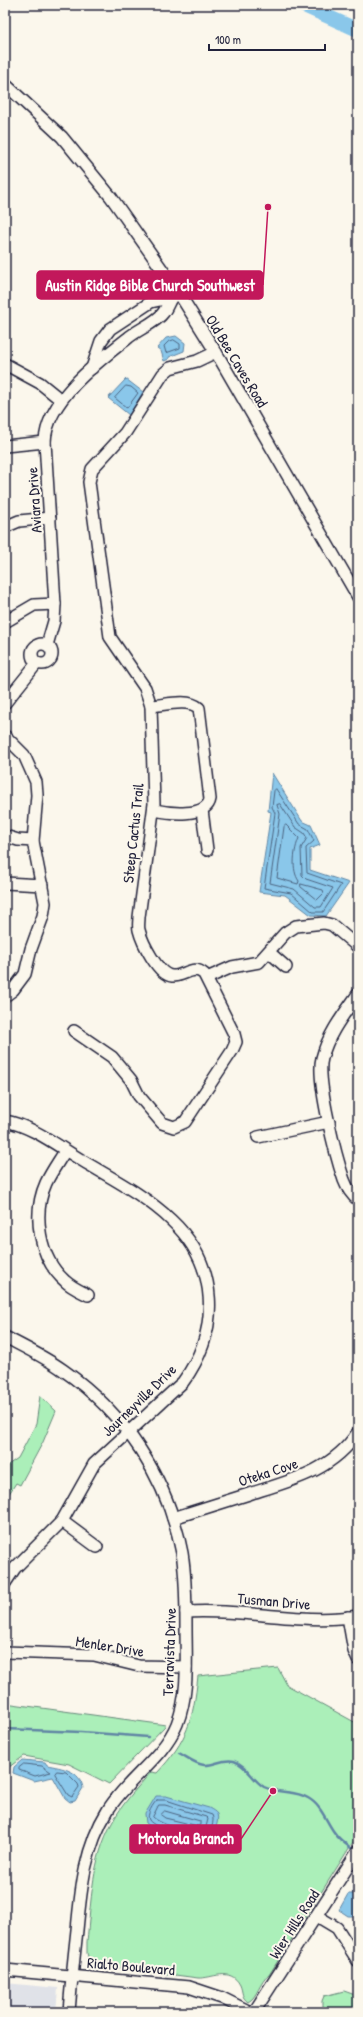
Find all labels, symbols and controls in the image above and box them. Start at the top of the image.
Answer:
scale bar [209,26,325,52]
text: 100 m [215,31,241,48]
callout: Austin Ridge Bible Church Southwest [37,271,263,299]
text: Austin Ridge Bible Church Southwest [45,274,255,297]
street label: Old Bee Caves Road [201,311,273,411]
street label: Aviara Drive [21,466,47,534]
street label: Steep Cactus Trail [117,782,149,884]
street label: Journeyville Drive [97,1359,181,1441]
street label: Oteka Cove [236,1453,300,1491]
street label: Tusman Drive [237,1587,311,1615]
street label: Terravista Drive [157,1607,181,1696]
street label: Menler Drive [74,1630,146,1662]
callout: Motorola Branch [130,1825,241,1853]
text: Motorola Branch [138,1827,234,1849]
street label: Wier Hills Road [264,1885,324,1963]
street label: Rialto Boulevard [86,1952,176,1980]

